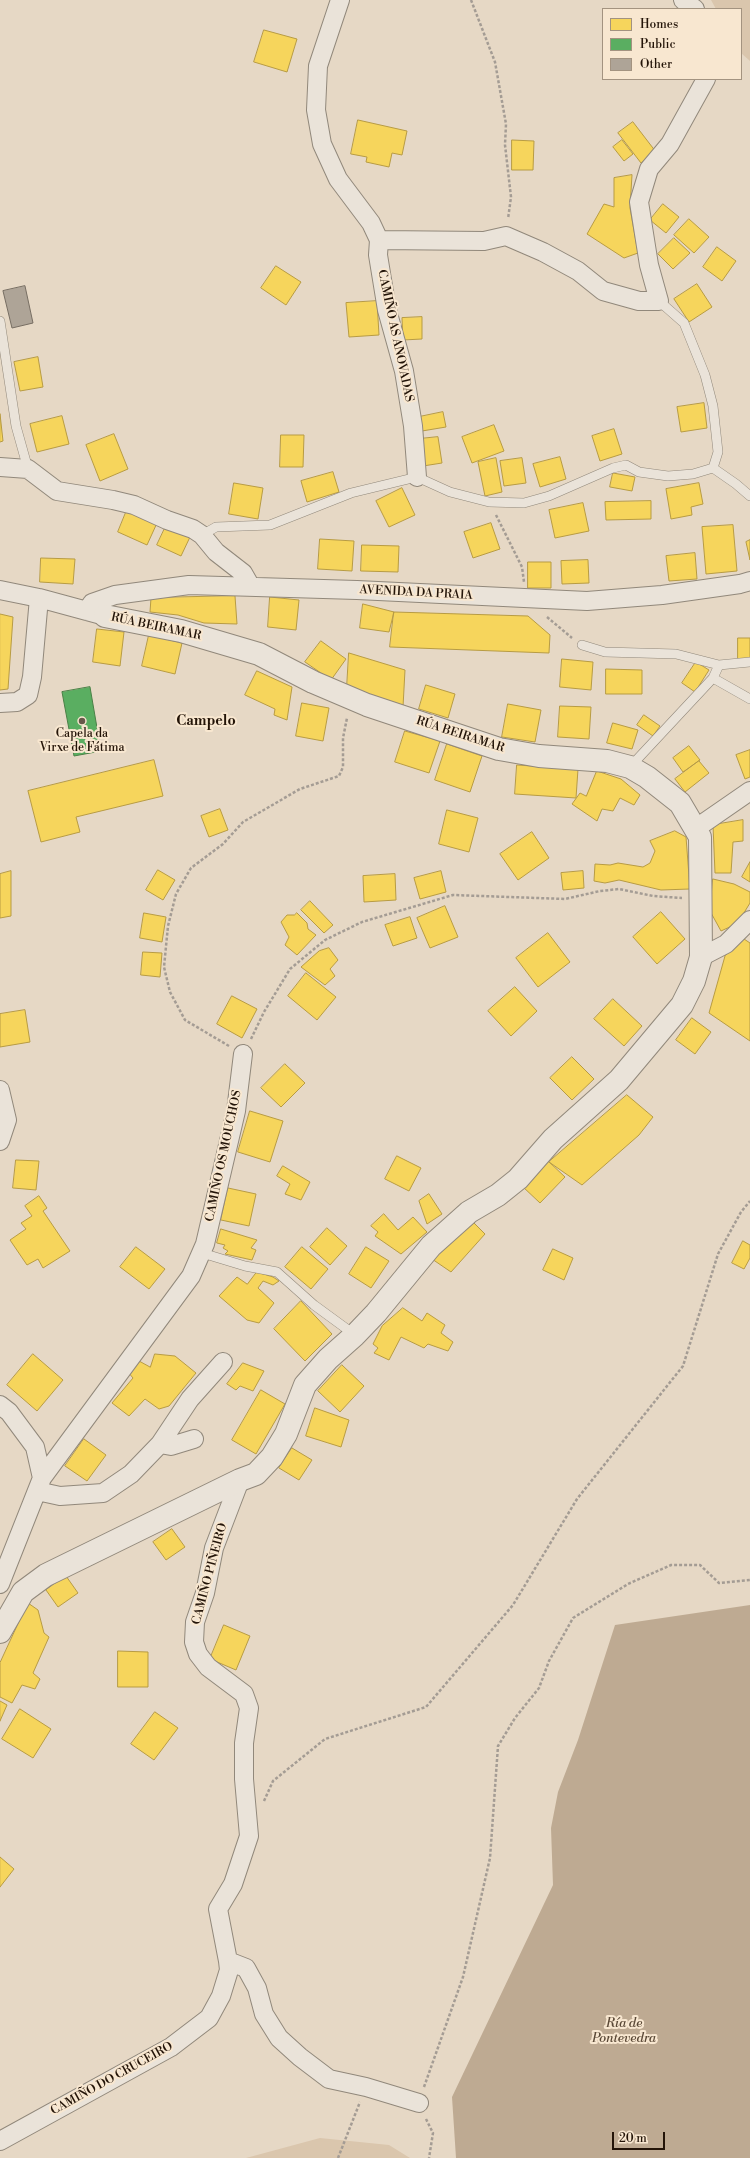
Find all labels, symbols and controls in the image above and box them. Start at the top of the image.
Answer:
legend [602,8,742,80]
text: Homes [640,17,678,32]
text: Public [640,37,676,52]
text: Other [640,57,672,72]
street label: CAMIÑO AS ANOVADAS [374,268,416,404]
street label: AVENIDA DA PRAIA [359,583,473,603]
street label: RÚA BEIRAMAR [110,610,202,644]
district label: Campelo [176,714,236,730]
street label: RÚA BEIRAMAR [414,714,506,756]
marker: Capela da Virxe de Fátima [77,716,87,726]
place label: Capela da Virxe de Fátima [39,727,125,755]
street label: CAMIÑO OS MOUCHOS [203,1089,245,1223]
street label: CAMIÑO PIÑEIRO [190,1522,230,1626]
water label: Ría de Pontevedra [592,2016,656,2047]
street label: CAMIÑO DO CRUCEIRO [48,2039,176,2119]
scale bar [614,2124,667,2150]
text: 20 m [619,2131,647,2146]

